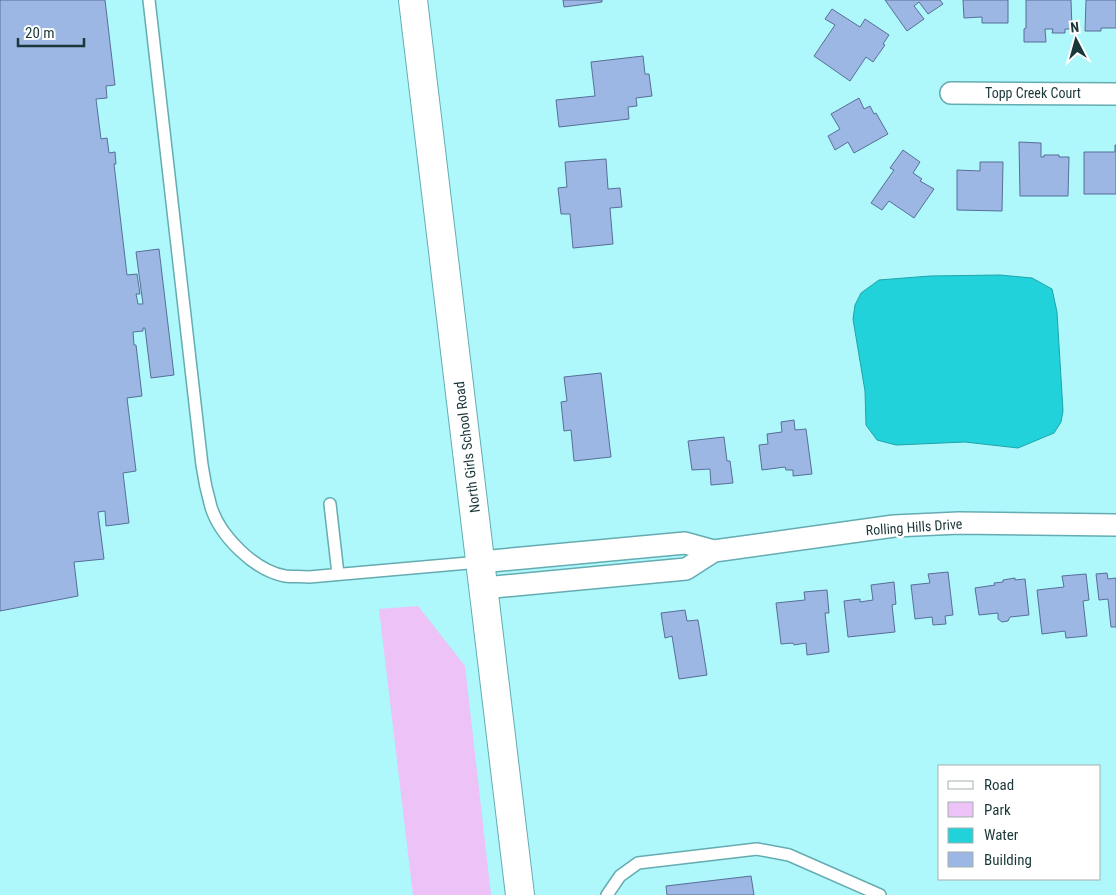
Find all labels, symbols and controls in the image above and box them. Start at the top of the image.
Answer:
scale bar [18,15,84,47]
north arrow [1051,15,1101,65]
text: N [1070,19,1080,35]
text: 20 m [25,24,55,42]
street label: Topp Creek Court [985,85,1081,101]
street label: North Girls School Road [451,380,483,514]
street label: Rolling Hills Drive [865,516,963,538]
legend [938,765,1101,880]
text: Road [984,776,1014,794]
text: Park [984,801,1011,819]
text: Water [984,826,1019,844]
text: Building [984,851,1032,869]

